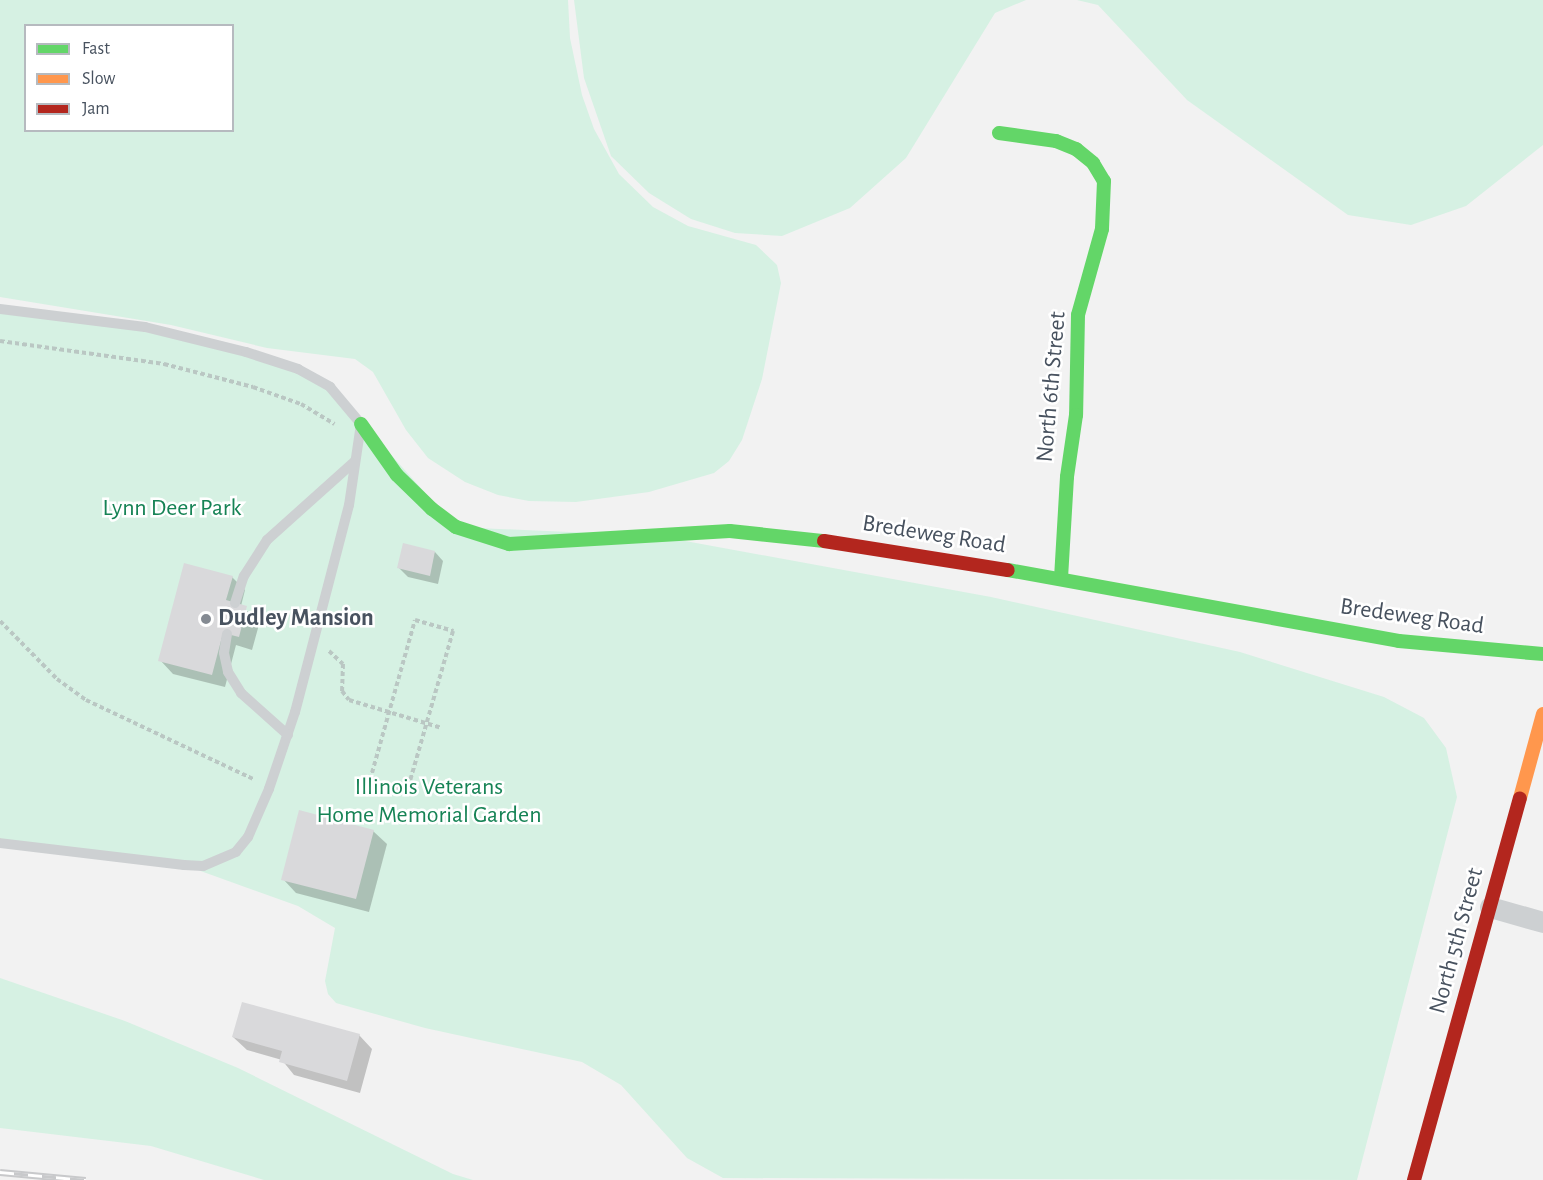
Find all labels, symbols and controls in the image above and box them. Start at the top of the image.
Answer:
legend [24,24,234,132]
text: Fast [82,40,110,58]
text: Slow [82,70,115,88]
text: Jam [82,100,110,118]
street label: North 6th Street [1031,310,1073,464]
park label: Lynn Deer Park [103,495,241,523]
street label: Bredeweg Road [860,509,1008,561]
street label: Bredeweg Road [1338,593,1486,641]
place label: Dudley Mansion [218,605,374,633]
marker: Dudley Mansion [199,612,213,626]
park label: Illinois Veterans Home Memorial Garden [316,774,542,830]
street label: North 5th Street [1424,865,1490,1017]

